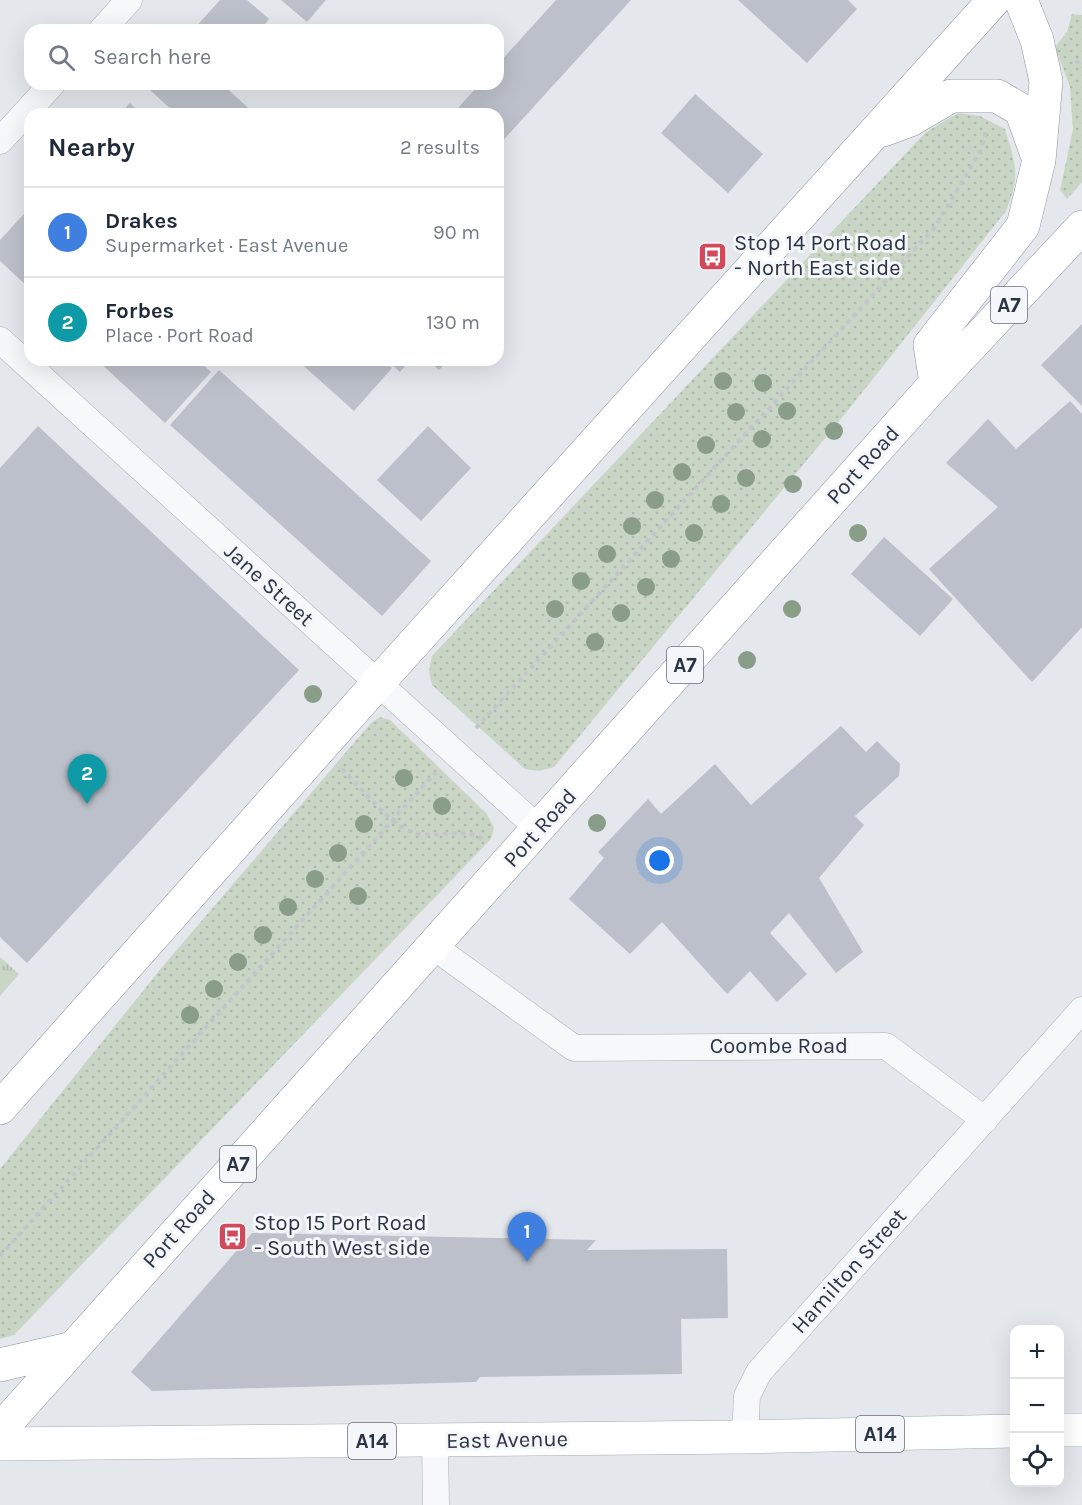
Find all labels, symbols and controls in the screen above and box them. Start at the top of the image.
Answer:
search box [24,24,504,90]
icon: search [45,41,78,74]
text: Search here [93,44,211,70]
text: Nearby [48,132,135,163]
text: 2 results [400,136,480,159]
text: Drakes [105,208,178,234]
text: 1 [64,221,71,244]
text: 90 m [433,221,480,244]
place label: Stop 14 Port Road - North East side [734,230,907,281]
text: Supermarket · East Avenue [105,234,348,257]
bus stop icon: Stop 14 Port Road - North East side [697,240,729,272]
road number: A7 [991,287,1027,323]
text: Forbes [105,298,174,324]
text: 2 [61,311,74,334]
text: 130 m [426,311,480,334]
text: Place · Port Road [105,324,254,347]
street label: Port Road [821,421,905,509]
street label: Jane Street [219,538,319,632]
road number: A7 [667,647,703,683]
pin: 2 [68,754,106,804]
street label: Port Road [498,784,582,872]
your location [645,846,674,875]
street label: Coombe Road [710,1033,848,1059]
road number: A7 [220,1146,256,1182]
street label: Port Road [137,1185,221,1273]
street label: Hamilton Street [786,1203,912,1339]
place label: Stop 15 Port Road - South West side [254,1210,430,1261]
pin: 1 [508,1212,546,1262]
bus stop icon: Stop 15 Port Road - South West side [217,1220,249,1252]
map controls [1010,1325,1064,1487]
button: + [1010,1325,1064,1379]
button: − [1010,1379,1064,1433]
road number: A14 [856,1416,904,1452]
road number: A14 [348,1423,396,1459]
street label: East Avenue [446,1426,568,1454]
button: locate [1010,1433,1064,1487]

